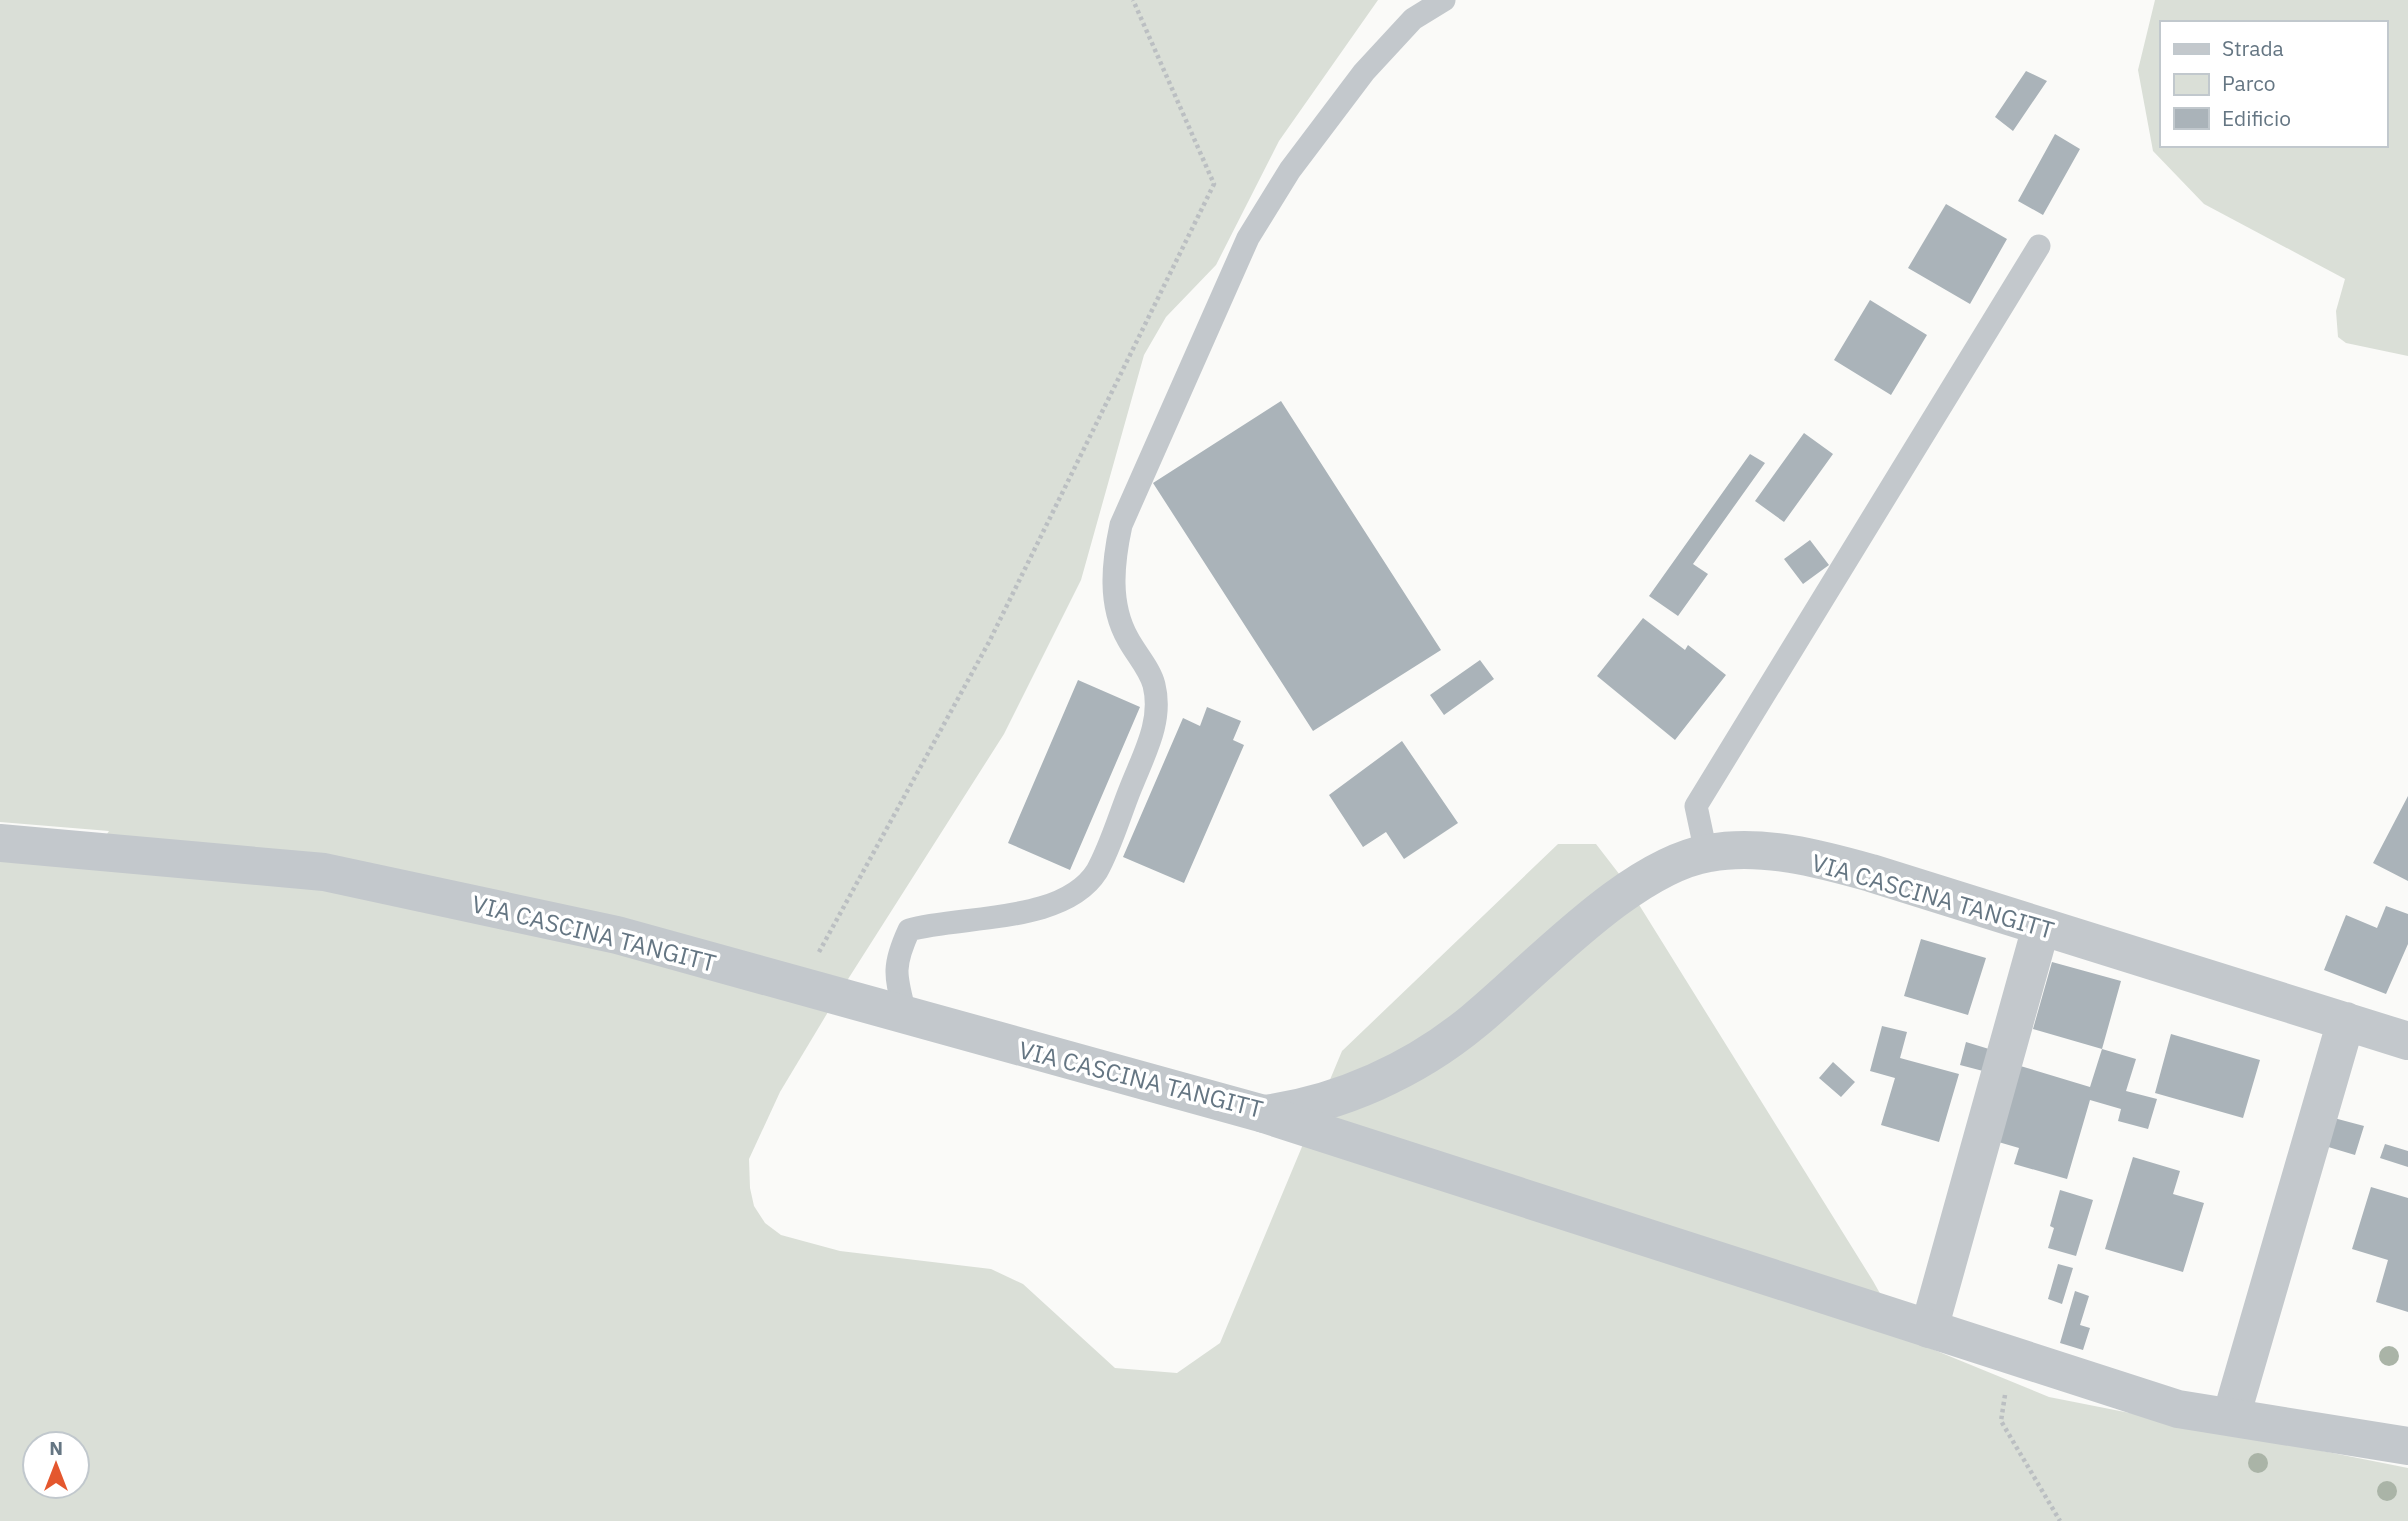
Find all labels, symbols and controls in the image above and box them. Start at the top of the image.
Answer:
legend [2160,21,2387,147]
text: Strada [2222,34,2284,62]
text: Parco [2222,69,2276,97]
text: Edificio [2222,104,2291,132]
street label: VIA CASCINA TANGITT [1808,846,2058,946]
street label: VIA CASCINA TANGITT [469,887,720,979]
street label: VIA CASCINA TANGITT [1016,1033,1267,1125]
north arrow [21,1430,91,1500]
text: N [49,1436,63,1460]

